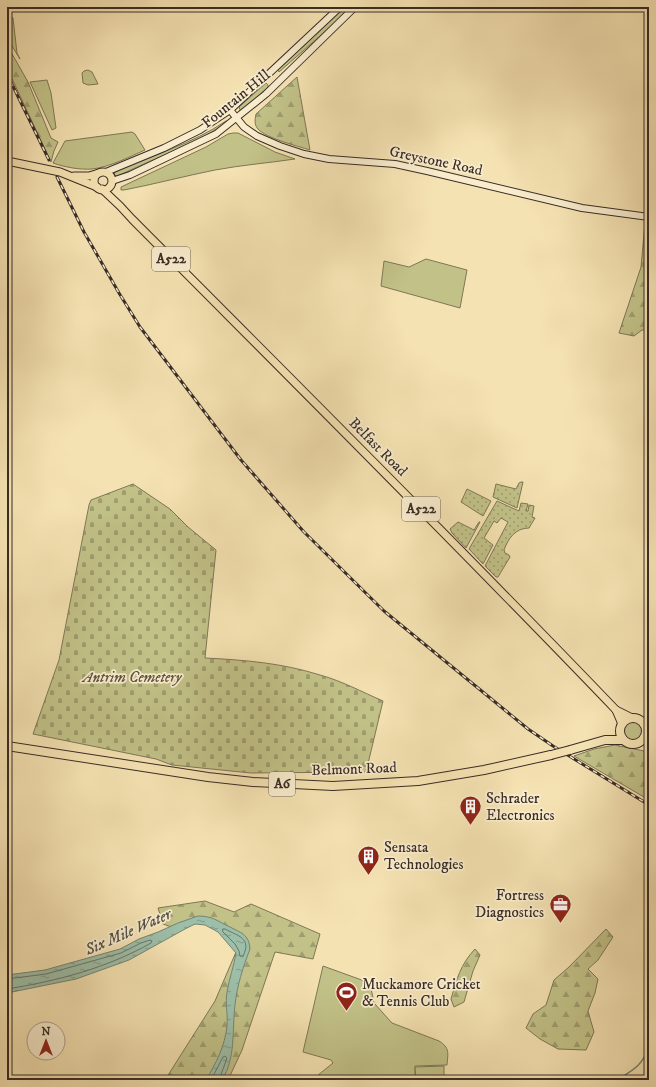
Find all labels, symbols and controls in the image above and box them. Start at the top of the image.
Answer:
street label: Fountain Hill [198,65,274,132]
street label: Greystone Road [388,142,485,180]
road number: A522 [152,247,190,271]
street label: Belfast Road [345,414,412,481]
road number: A522 [402,497,440,521]
park label: Antrim Cemetery [81,668,182,687]
street label: Belmont Road [311,758,398,780]
road number: A6 [269,772,295,796]
place label: Schrader Electronics [486,789,555,825]
building icon: Schrader Electronics [458,794,484,827]
place label: Sensata Technologies [384,838,464,874]
building icon: Sensata Technologies [355,843,381,876]
place label: Fortress Diagnostics [475,886,544,922]
office icon: Fortress Diagnostics [547,891,573,924]
water label: Six Mile Water [81,904,175,960]
place label: Muckamore Cricket & Tennis Club [362,975,481,1011]
sports icon: Muckamore Cricket & Tennis Club [334,980,360,1013]
north arrow [26,1021,66,1061]
text: N [41,1025,51,1039]

